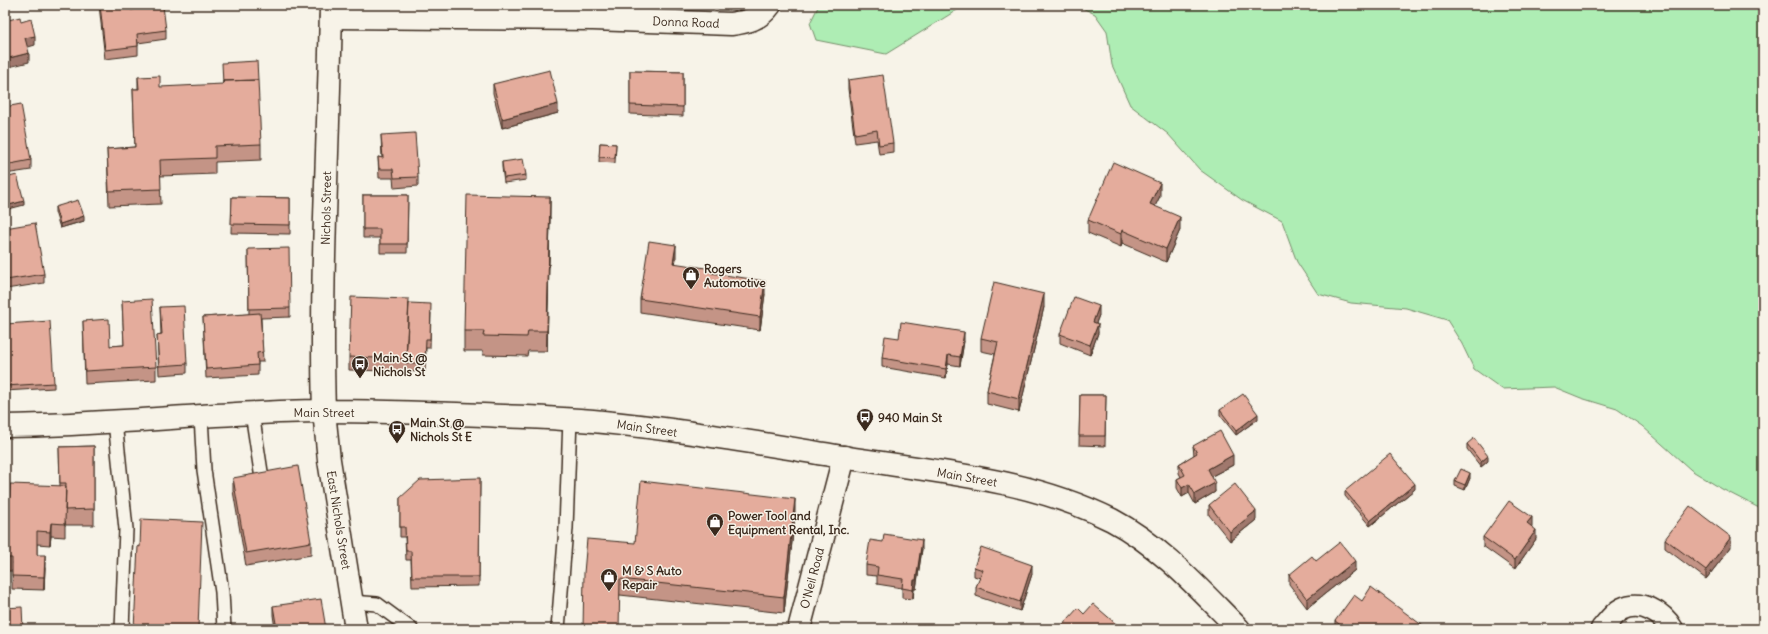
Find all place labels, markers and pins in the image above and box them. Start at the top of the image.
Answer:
place label: Rogers Automotive [704,261,766,290]
shop icon: Rogers Automotive [681,265,701,290]
place label: Main St @ Nichols St [373,350,427,379]
bus stop icon: Main St @ Nichols St [350,354,370,379]
bus stop icon: 940 Main St [855,407,875,432]
place label: 940 Main St [878,410,943,425]
place label: Main St @ Nichols St E [410,415,472,444]
bus stop icon: Main St @ Nichols St E [387,419,407,444]
place label: Power Tool and Equipment Rental, Inc. [728,508,850,538]
shop icon: Power Tool and Equipment Rental, Inc. [705,512,725,537]
place label: M & S Auto Repair [622,563,682,593]
shop icon: M & S Auto Repair [599,567,619,592]

